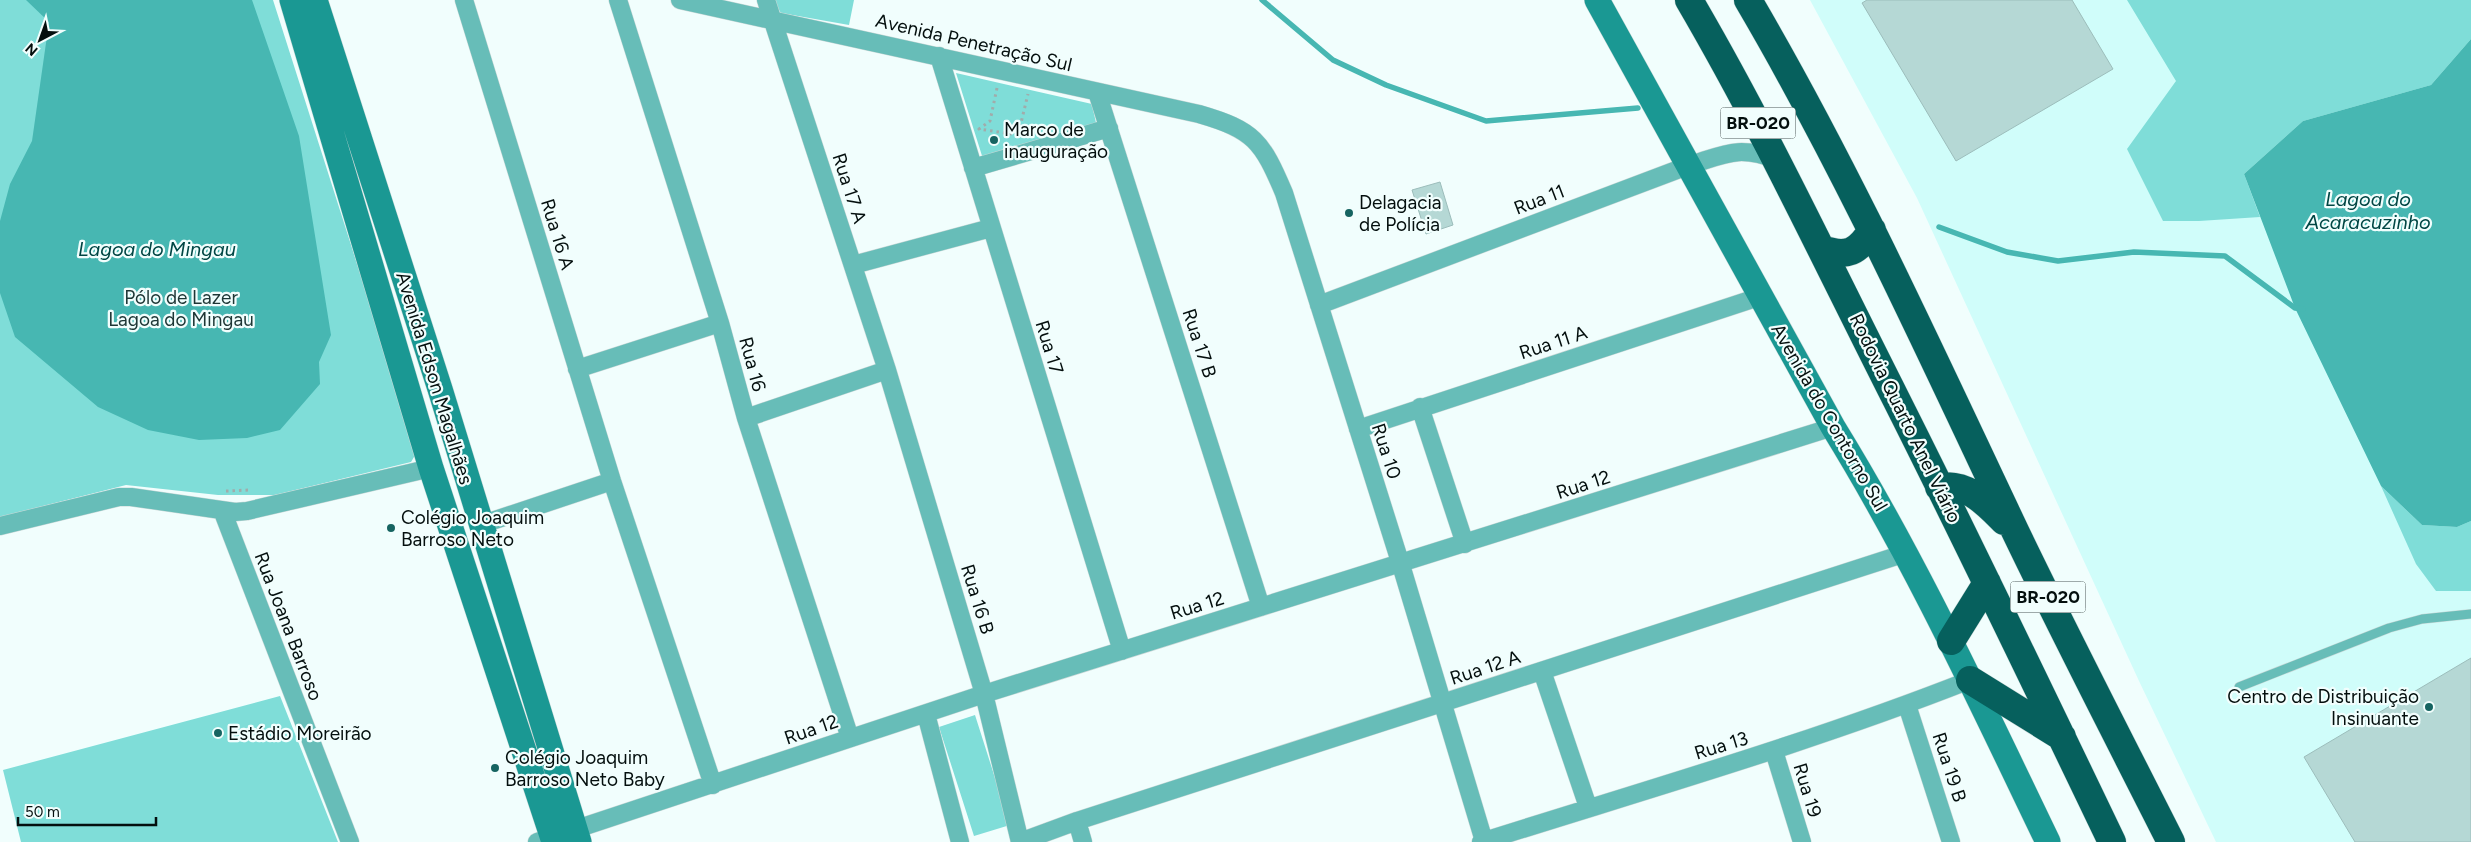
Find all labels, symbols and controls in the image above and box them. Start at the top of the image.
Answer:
street label: Avenida Penetração Sul [873,9,1074,76]
north arrow [15,15,65,65]
text: N [22,39,41,59]
road number: BR-020 [1720,108,1796,138]
place label: Marco de inauguração [1004,118,1108,163]
marker: Marco de inauguração [988,134,1000,146]
street label: Rua 17 A [827,150,872,226]
street label: Rua 11 [1511,179,1568,220]
water label: Lagoa do Acaracuzinho [2304,187,2431,234]
place label: Delagacia de Polícia [1359,191,1442,236]
street label: Rua 16 A [536,196,579,273]
marker: Delagacia de Polícia [1343,207,1355,219]
water label: Lagoa do Mingau [78,237,236,261]
street label: Avenida Edson Magalhães [391,269,478,487]
park label: Pólo de Lazer Lagoa do Mingau [108,286,254,331]
street label: Rua 17 B [1178,306,1221,381]
street label: Rodovia Quarto Anel Viário [1845,310,1966,526]
street label: Rua 17 [1030,318,1069,377]
street label: Avenida do Contorno Sul [1766,319,1893,515]
street label: Rua 11 A [1516,321,1590,364]
street label: Rua 16 [734,334,771,394]
street label: Rua 10 [1367,421,1406,482]
street label: Rua 12 [1553,465,1613,504]
place label: Colégio Joaquim Barroso Neto [401,506,544,551]
marker: Colégio Joaquim Barroso Neto [385,522,397,534]
street label: Rua Joana Barroso [250,549,327,704]
street label: Rua 16 B [956,561,999,637]
road number: BR-020 [2010,582,2086,612]
street label: Rua 12 [1167,586,1227,625]
street label: Rua 12 A [1447,645,1524,690]
place label: Centro de Distribuição Insinuante [2227,685,2419,730]
marker: Centro de Distribuição Insinuante [2423,701,2435,713]
street label: Rua 12 [781,710,841,749]
place label: Estádio Moreirão [228,722,372,745]
street label: Rua 13 [1691,726,1751,765]
marker: Estádio Moreirão [212,727,224,739]
street label: Rua 19 B [1927,729,1972,805]
place label: Colégio Joaquim Barroso Neto Baby [505,746,665,791]
street label: Rua 19 [1788,760,1827,820]
marker: Colégio Joaquim Barroso Neto Baby [489,762,501,774]
scale bar [18,794,155,826]
text: 50 m [25,803,60,821]

